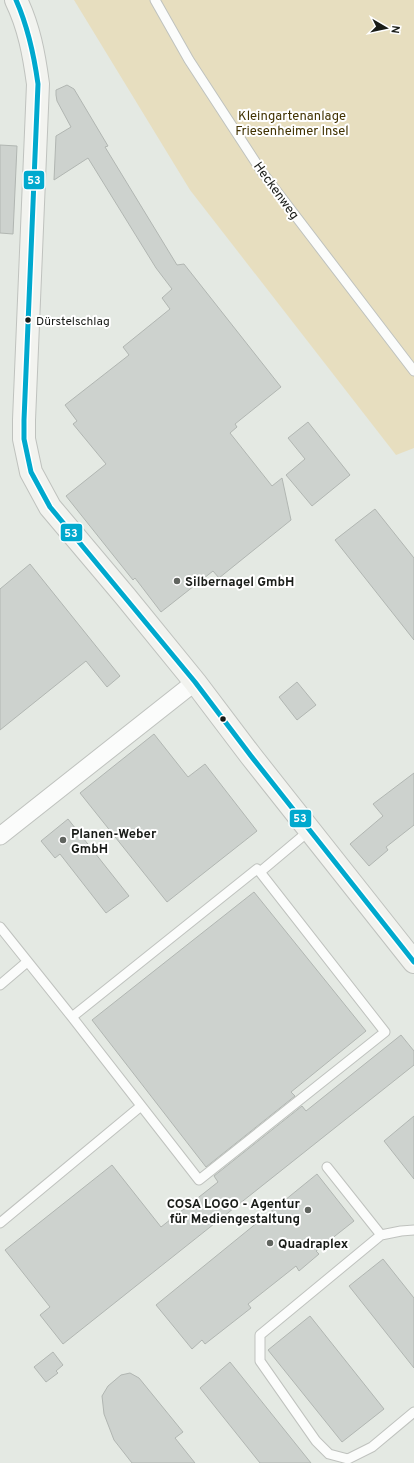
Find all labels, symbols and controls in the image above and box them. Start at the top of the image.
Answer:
north arrow [366,8,406,48]
text: N [387,24,402,34]
park label: Kleingartenanlage Friesenheimer Insel [235,109,349,140]
street label: Heckenweg [249,159,302,223]
line badge: 53 [23,170,45,190]
text: 53 [27,174,41,188]
place label: Dürstelschlag [36,314,110,330]
marker: Dürstelschlag [23,315,33,325]
line badge: 53 [60,523,83,542]
text: 53 [64,527,78,541]
place label: Silbernagel GmbH [185,575,294,591]
marker: Silbernagel GmbH [172,576,182,586]
unlabelled marker [218,714,228,724]
line badge: 53 [289,809,312,828]
text: 53 [293,812,307,826]
place label: Planen-Weber GmbH [71,827,157,858]
marker: Planen-Weber GmbH [58,835,68,845]
place label: COSA LOGO - Agentur für Mediengestaltung [167,1197,301,1228]
marker: COSA LOGO - Agentur für Mediengestaltung [303,1205,313,1215]
place label: Quadraplex [278,1237,349,1253]
marker: Quadraplex [265,1238,275,1248]

